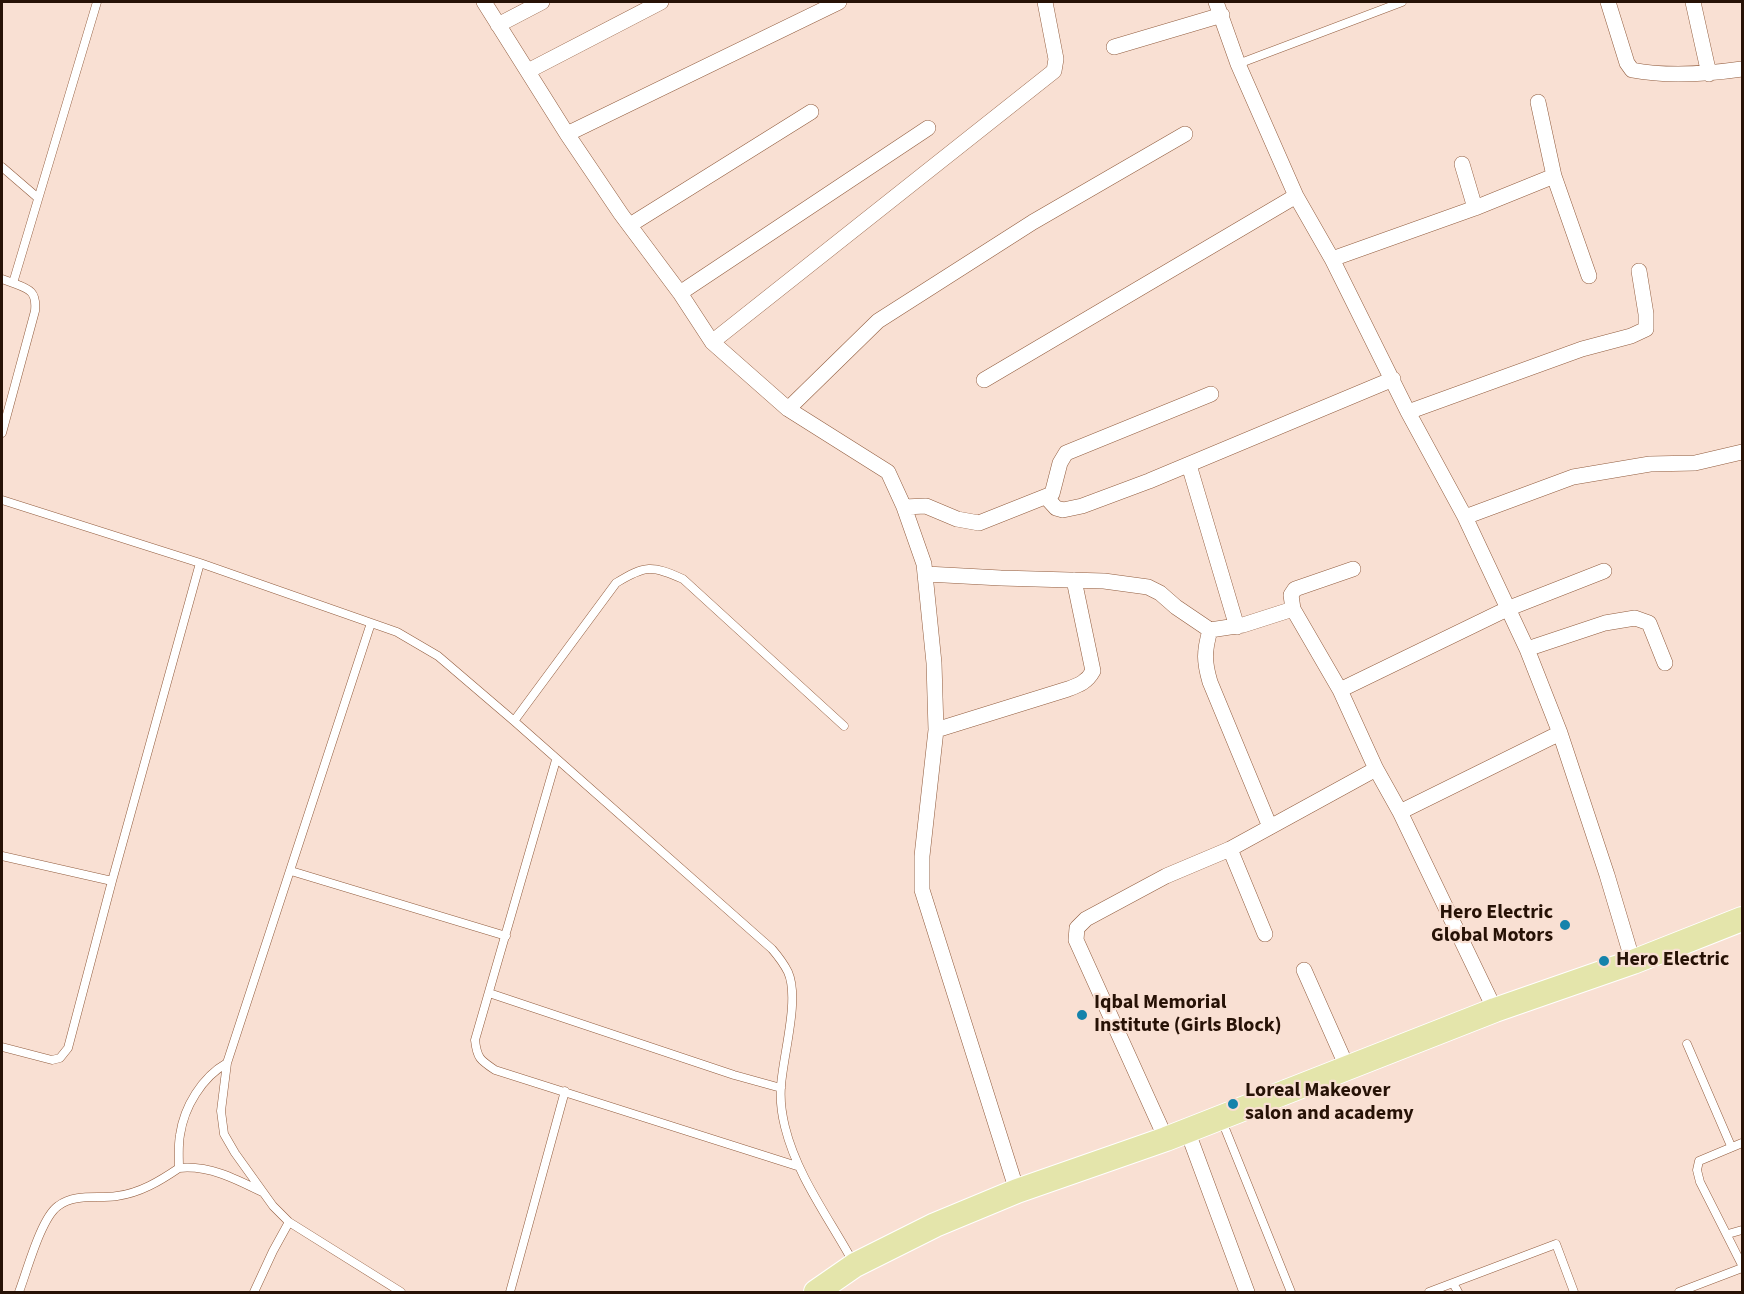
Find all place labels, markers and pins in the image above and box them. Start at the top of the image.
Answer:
place label: Hero Electric Global Motors [1431,902,1553,949]
marker: Hero Electric Global Motors [1558,918,1572,932]
place label: Hero Electric [1616,949,1729,973]
marker: Hero Electric [1597,954,1611,968]
place label: Iqbal Memorial Institute (Girls Block) [1094,992,1282,1039]
marker: Iqbal Memorial Institute (Girls Block) [1075,1008,1089,1022]
place label: Loreal Makeover salon and academy [1245,1080,1414,1127]
marker: Loreal Makeover salon and academy [1226,1097,1240,1111]

